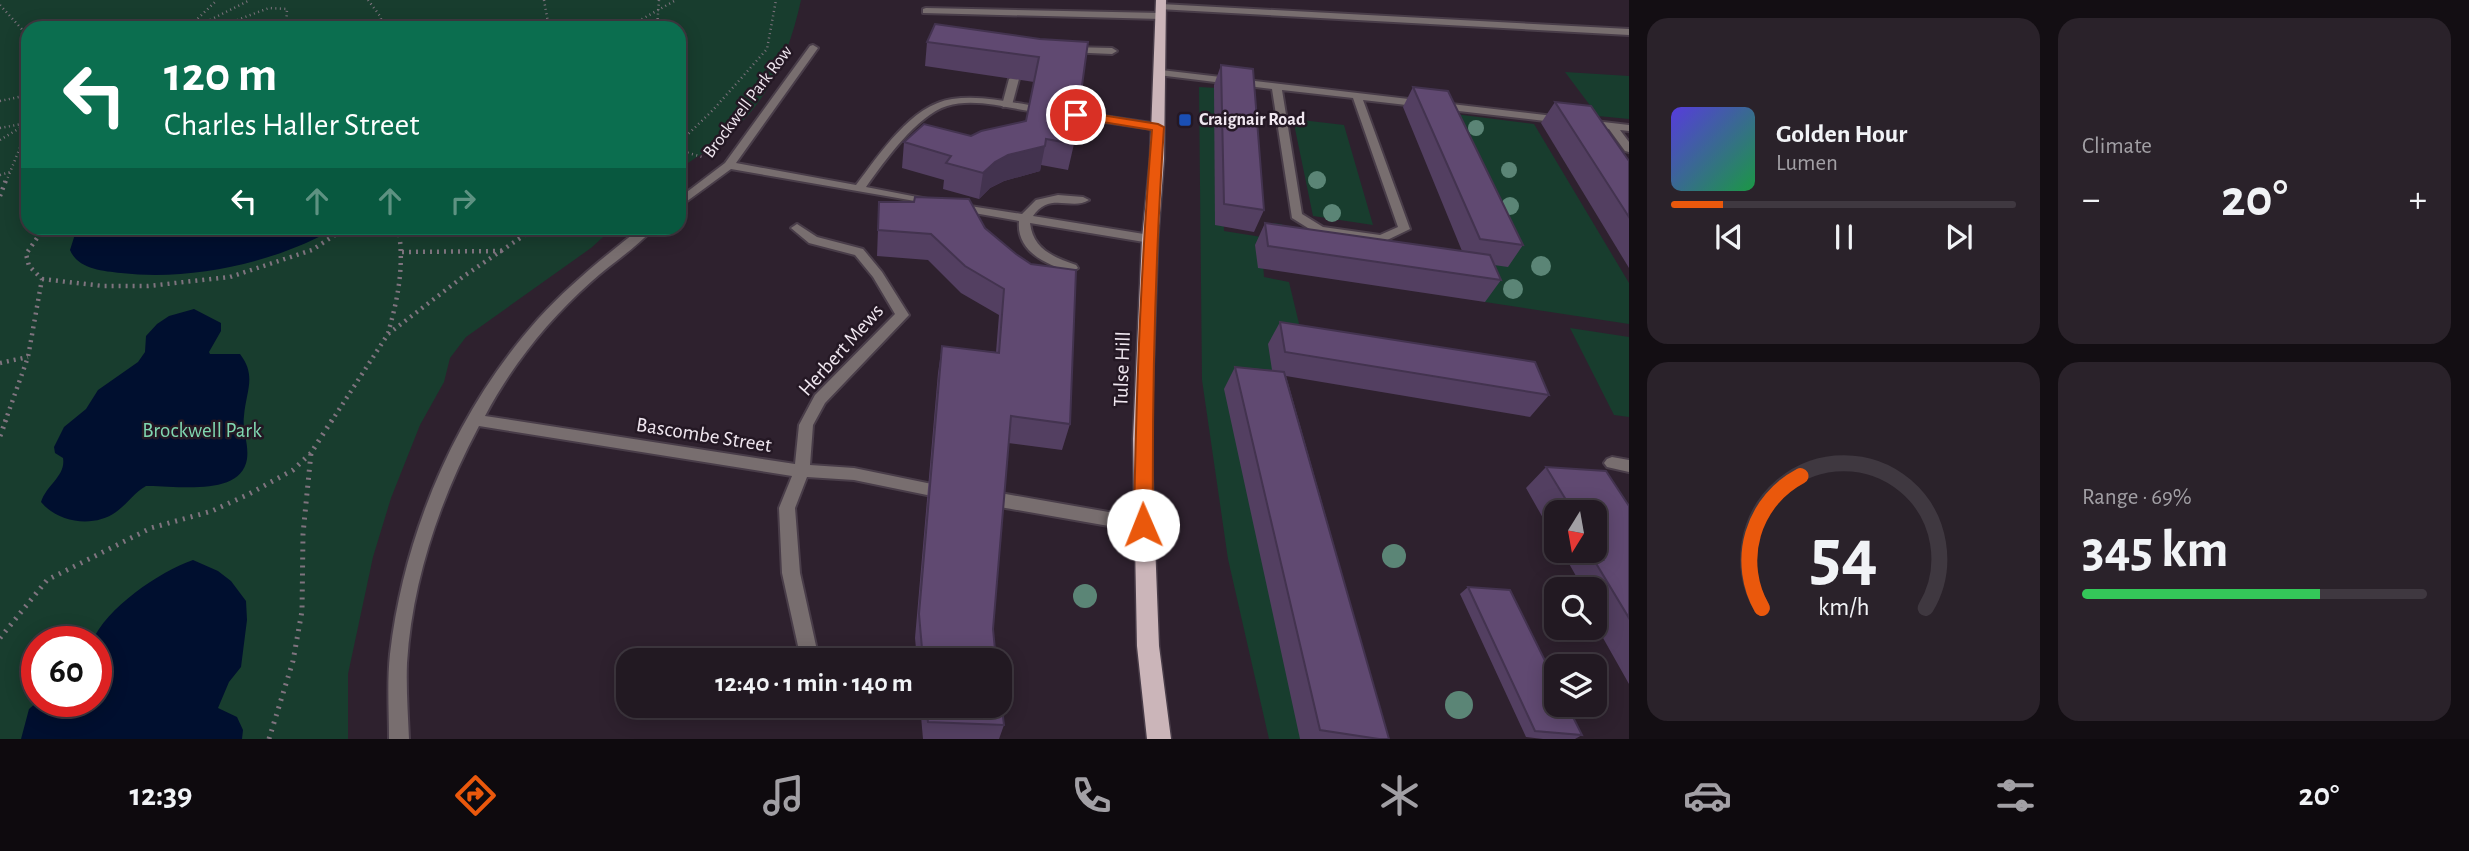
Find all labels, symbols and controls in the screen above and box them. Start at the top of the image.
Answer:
street label: Brockwell Park Row [700,43,796,161]
icon: left [49,49,140,140]
text: 120 m [164,51,277,100]
pin [1046,85,1106,145]
icon: arrive [1057,96,1095,134]
text: Charles Haller Street [164,109,419,141]
place label: Craignair Road [1199,111,1306,129]
marker: Craignair Road [1177,112,1193,128]
text: Golden Hour [1776,121,1907,147]
text: Climate [2082,135,2152,158]
text: Lumen [1776,152,1838,175]
text: 20° [2221,173,2288,225]
text: − [2082,181,2100,219]
text: + [2409,181,2427,219]
icon: left [225,182,263,220]
icon: ahead [298,182,336,220]
icon: ahead [371,182,409,220]
icon: right [444,182,482,220]
icon: previous [1710,218,1748,256]
icon: pause [1825,218,1863,256]
icon: next [1940,218,1978,256]
street label: Herbert Mews [795,300,887,400]
street label: Tulse Hill [1110,331,1134,407]
street label: Bascombe Street [635,414,774,456]
park label: Brockwell Park [142,420,262,441]
text: Range · 69% [2082,486,2192,509]
position arrow [1106,488,1180,562]
north arrow [1544,500,1606,564]
map controls [1544,500,1607,717]
text: 54 [1809,520,1878,593]
text: 345 km [2082,524,2229,576]
button: search [1544,577,1607,640]
text: km/h [1818,594,1869,619]
speed limit sign: 60 [21,626,112,717]
button: layers [1544,654,1607,717]
text: 12:40 · 1 min · 140 m [715,670,913,696]
icon: directions [451,771,500,820]
icon: music [759,771,808,820]
icon: phone [1067,771,1116,820]
icon: climate [1375,771,1424,820]
icon: car [1683,771,1732,820]
icon: filters [1991,771,2040,820]
text: 12:39 [129,779,193,811]
text: 20° [2298,779,2340,811]

